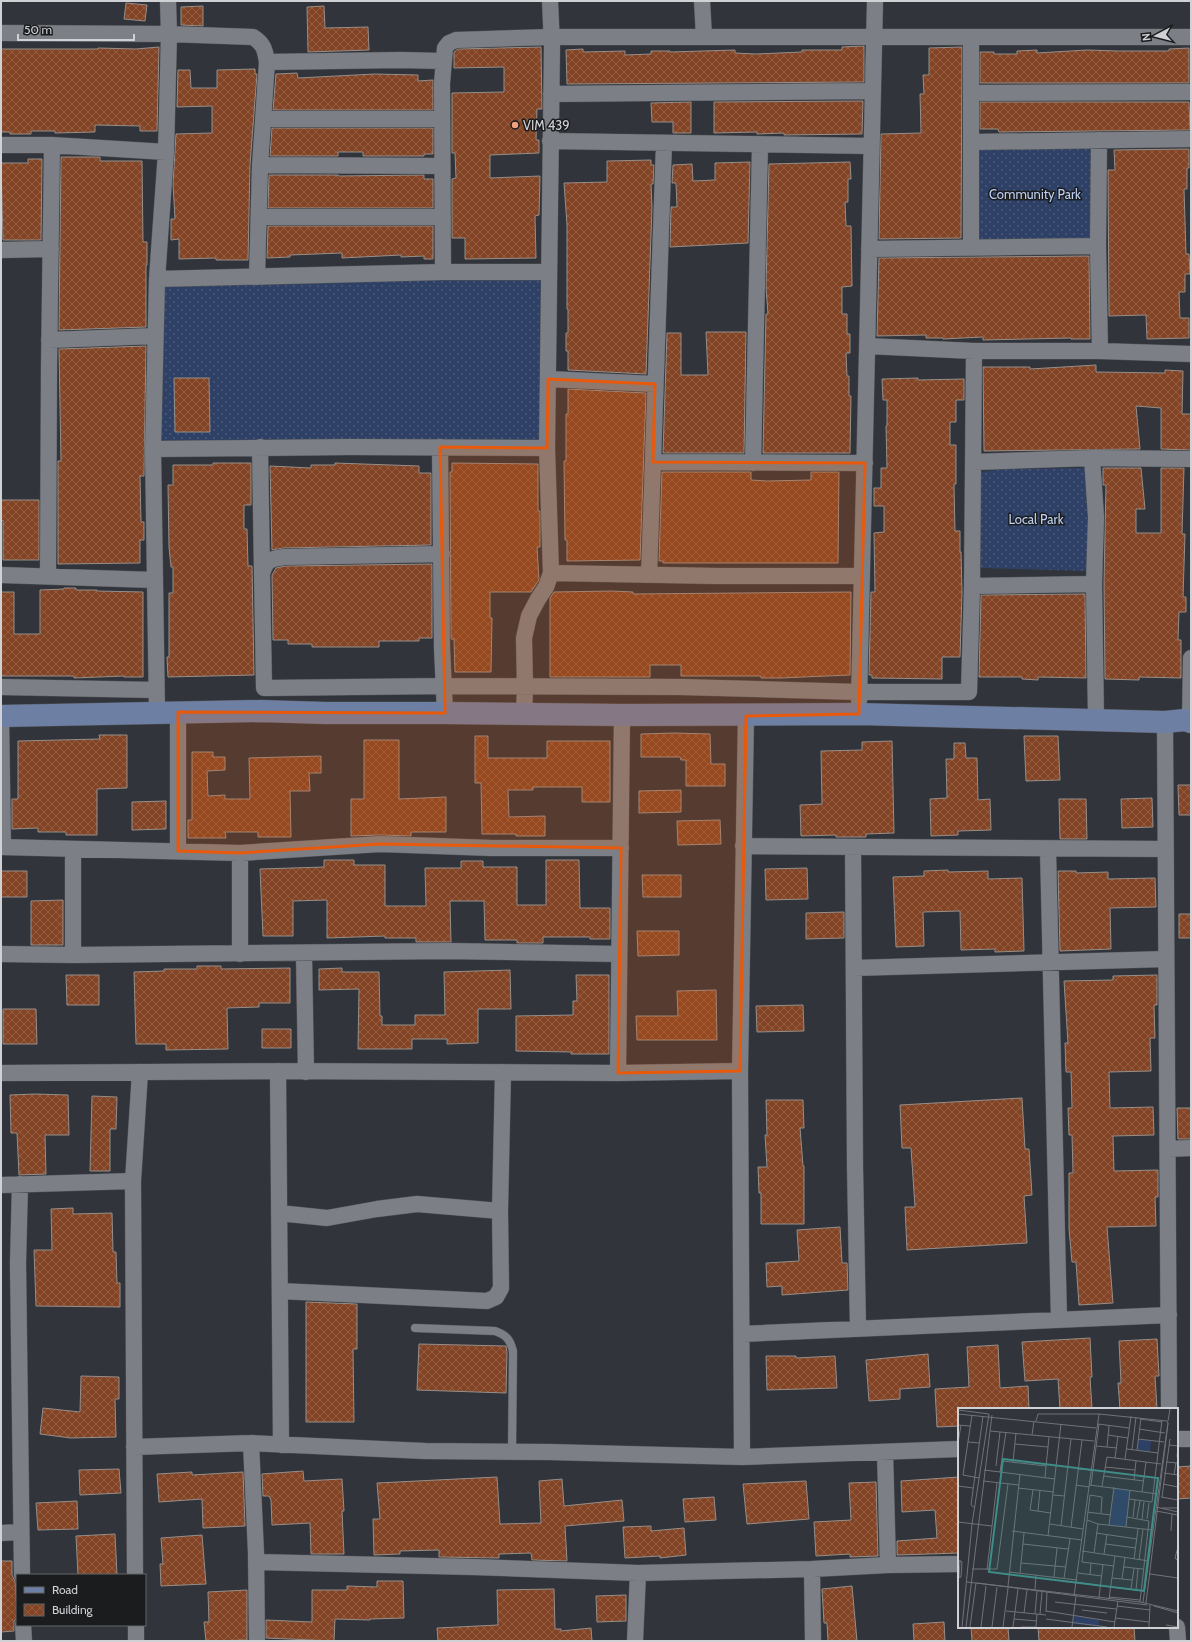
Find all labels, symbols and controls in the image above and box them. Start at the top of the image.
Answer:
scale bar [18,16,134,42]
north arrow [1136,16,1176,56]
text: 50 m [24,22,52,37]
text: N [1139,33,1153,42]
place label: VIM 439 [523,117,570,133]
marker: VIM 439 [510,120,520,130]
park label: Community Park [989,186,1081,202]
park label: Local Park [1008,511,1064,527]
inset map [958,1408,1178,1628]
legend [16,1574,146,1626]
text: Road [52,1582,78,1597]
text: Building [52,1602,94,1617]

